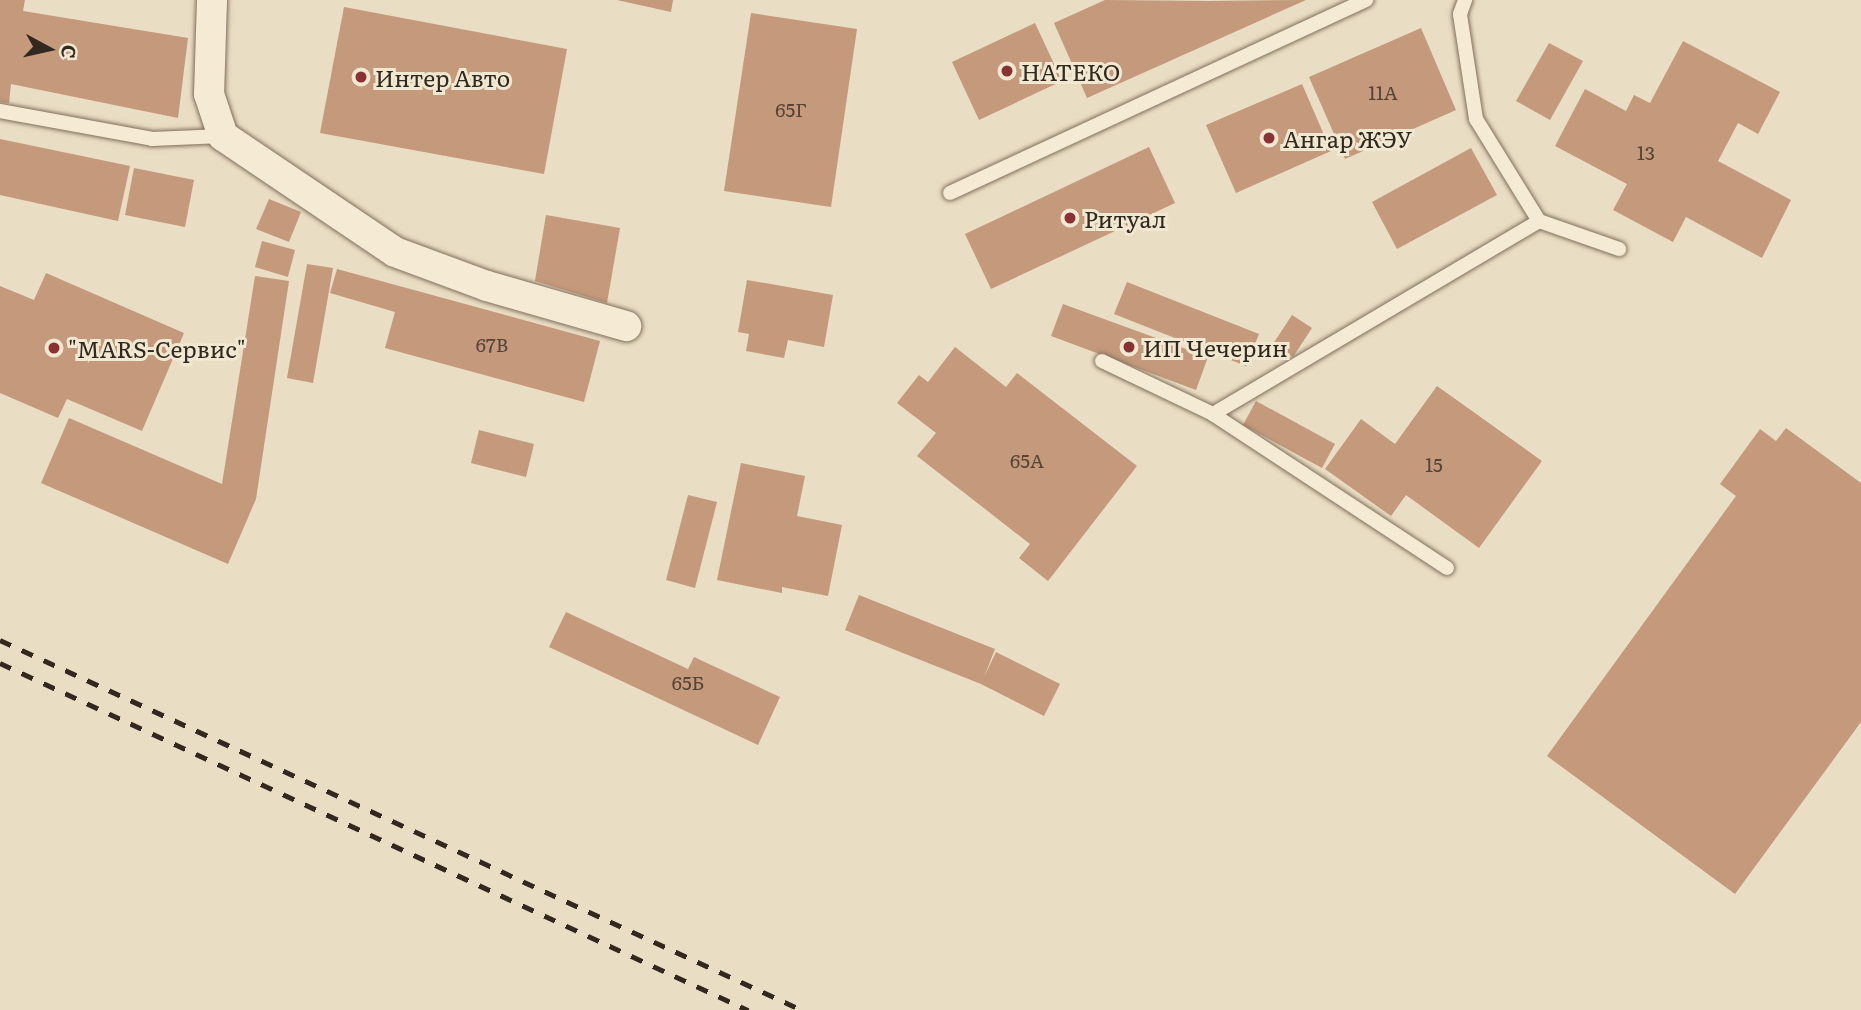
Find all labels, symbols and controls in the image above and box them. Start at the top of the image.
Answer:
north arrow [14,14,84,84]
text: С [55,43,85,61]
place label: НАТЕКО [1021,57,1120,85]
place label: Интер Авто [375,63,510,91]
marker: НАТЕКО [999,63,1015,79]
marker: Интер Авто [353,69,369,85]
house number: 11А [1368,82,1398,104]
house number: 65Г [775,99,807,121]
place label: Ангар ЖЭУ [1283,124,1412,152]
marker: Ангар ЖЭУ [1261,130,1277,146]
house number: 13 [1637,142,1655,164]
place label: Ритуал [1084,204,1166,232]
marker: Ритуал [1062,210,1078,226]
place label: ИП Чечерин [1143,333,1288,361]
place label: "MARS-Сервис" [68,334,246,362]
house number: 67В [476,334,508,356]
marker: ИП Чечерин [1121,339,1137,355]
marker: "MARS-Сервис" [46,340,62,356]
house number: 65А [1010,450,1044,472]
house number: 15 [1425,454,1443,476]
house number: 65Б [672,672,704,694]

